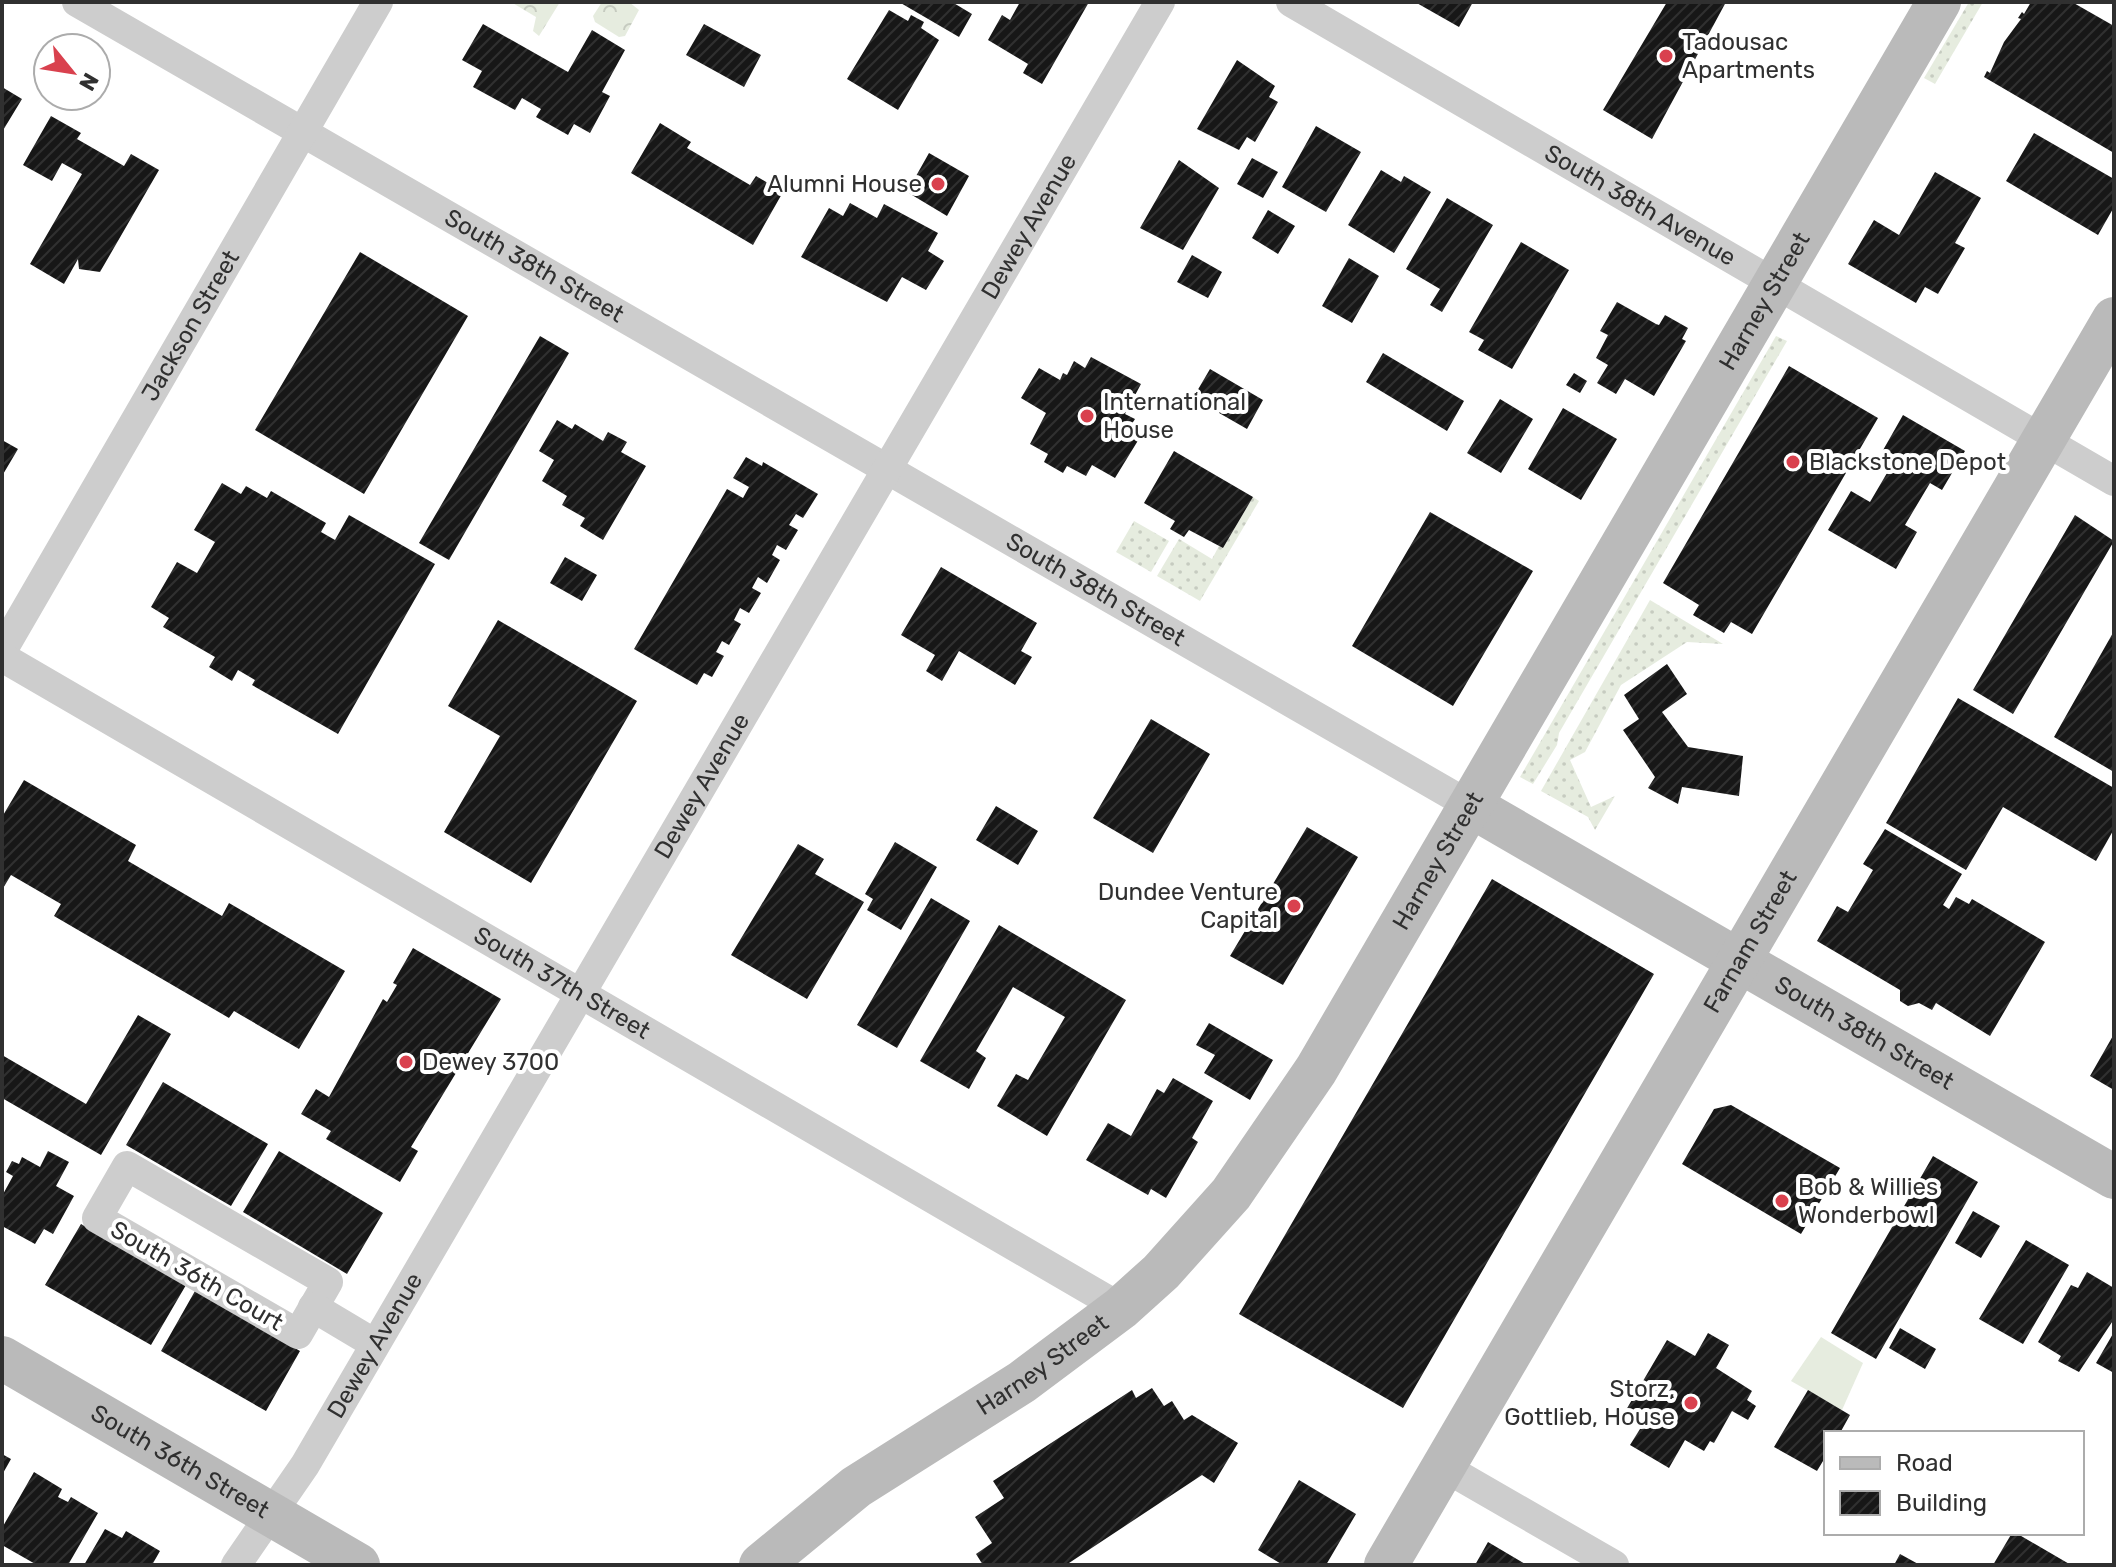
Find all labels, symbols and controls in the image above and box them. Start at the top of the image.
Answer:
place label: Tadousac Apartments [1682,28,1815,84]
north arrow [32,32,112,112]
marker: Tadousac Apartments [1657,47,1675,65]
text: N [73,68,105,95]
street label: South 38th Avenue [1540,139,1741,272]
street label: Dewey Avenue [975,149,1082,304]
place label: Alumni House [767,170,922,198]
marker: Alumni House [929,175,947,193]
street label: South 38th Street [440,203,629,328]
street label: Harney Street [1713,227,1816,375]
street label: Jackson Street [136,245,245,406]
place label: International House [1103,388,1246,444]
marker: International House [1078,407,1096,425]
place label: Blackstone Depot [1809,448,2006,476]
marker: Blackstone Depot [1784,453,1802,471]
street label: South 38th Street [1001,527,1190,652]
street label: Dewey Avenue [648,708,755,864]
street label: Harney Street [1387,787,1489,935]
street label: Farnam Street [1698,865,1803,1018]
place label: Dundee Venture Capital [1098,878,1278,934]
marker: Dundee Venture Capital [1285,897,1303,915]
street label: South 37th Street [469,921,655,1045]
street label: South 38th Street [1770,970,1959,1096]
place label: Dewey 3700 [422,1048,559,1076]
marker: Dewey 3700 [397,1053,415,1071]
place label: Bob & Willies Wonderbowl [1798,1173,1938,1229]
marker: Bob & Willies Wonderbowl [1773,1192,1791,1210]
street label: South 36th Court [106,1215,288,1337]
street label: Dewey Avenue [322,1268,428,1423]
street label: Harney Street [972,1308,1114,1421]
place label: Storz, Gottlieb, House [1504,1375,1675,1431]
marker: Storz, Gottlieb, House [1682,1394,1700,1412]
street label: South 36th Street [86,1399,274,1524]
legend [1824,1431,2084,1535]
text: Road [1896,1449,1953,1477]
text: Building [1896,1489,1987,1517]

